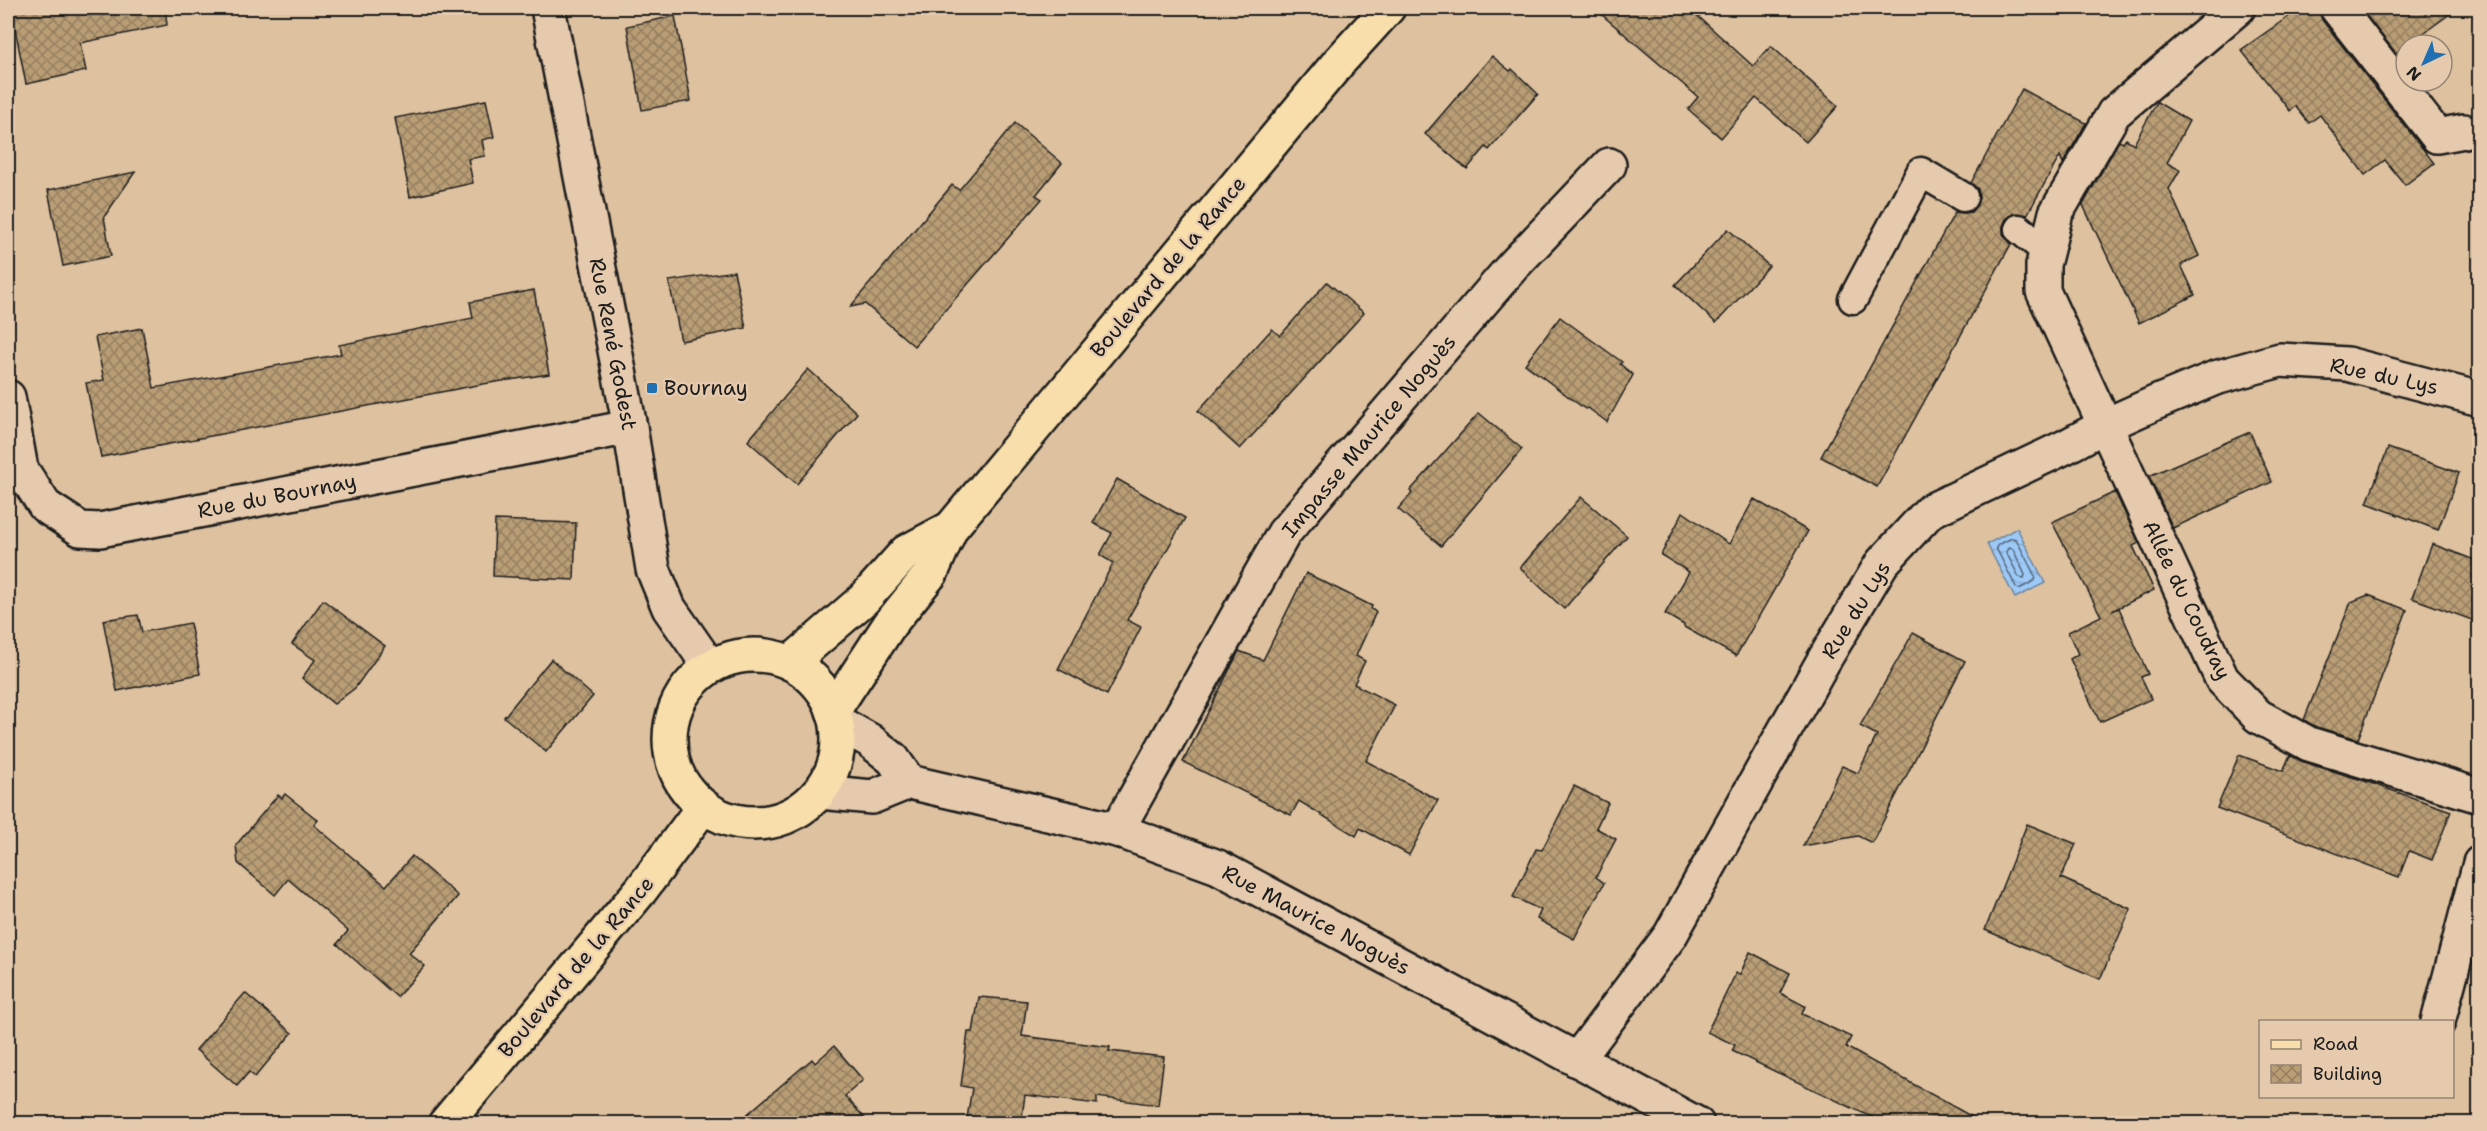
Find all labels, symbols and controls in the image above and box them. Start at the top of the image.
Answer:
north arrow [2394,33,2454,93]
text: N [2402,61,2426,85]
street label: Boulevard de la Rance [1084,170,1252,364]
street label: Rue René Godest [583,255,643,433]
street label: Impasse Maurice Noguès [1276,328,1462,544]
street label: Rue du Lys [2327,351,2441,401]
place label: Bournay [664,374,748,402]
marker: Bournay [645,381,659,395]
street label: Rue du Bournay [195,467,359,525]
street label: Allée du Coudray [2136,516,2238,684]
street label: Rue du Lys [1815,556,1897,664]
street label: Rue Maurice Noguès [1217,859,1415,981]
street label: Boulevard de la Rance [492,870,660,1064]
legend [2259,1020,2454,1098]
text: Road [2313,1032,2358,1056]
text: Building [2313,1062,2382,1086]

